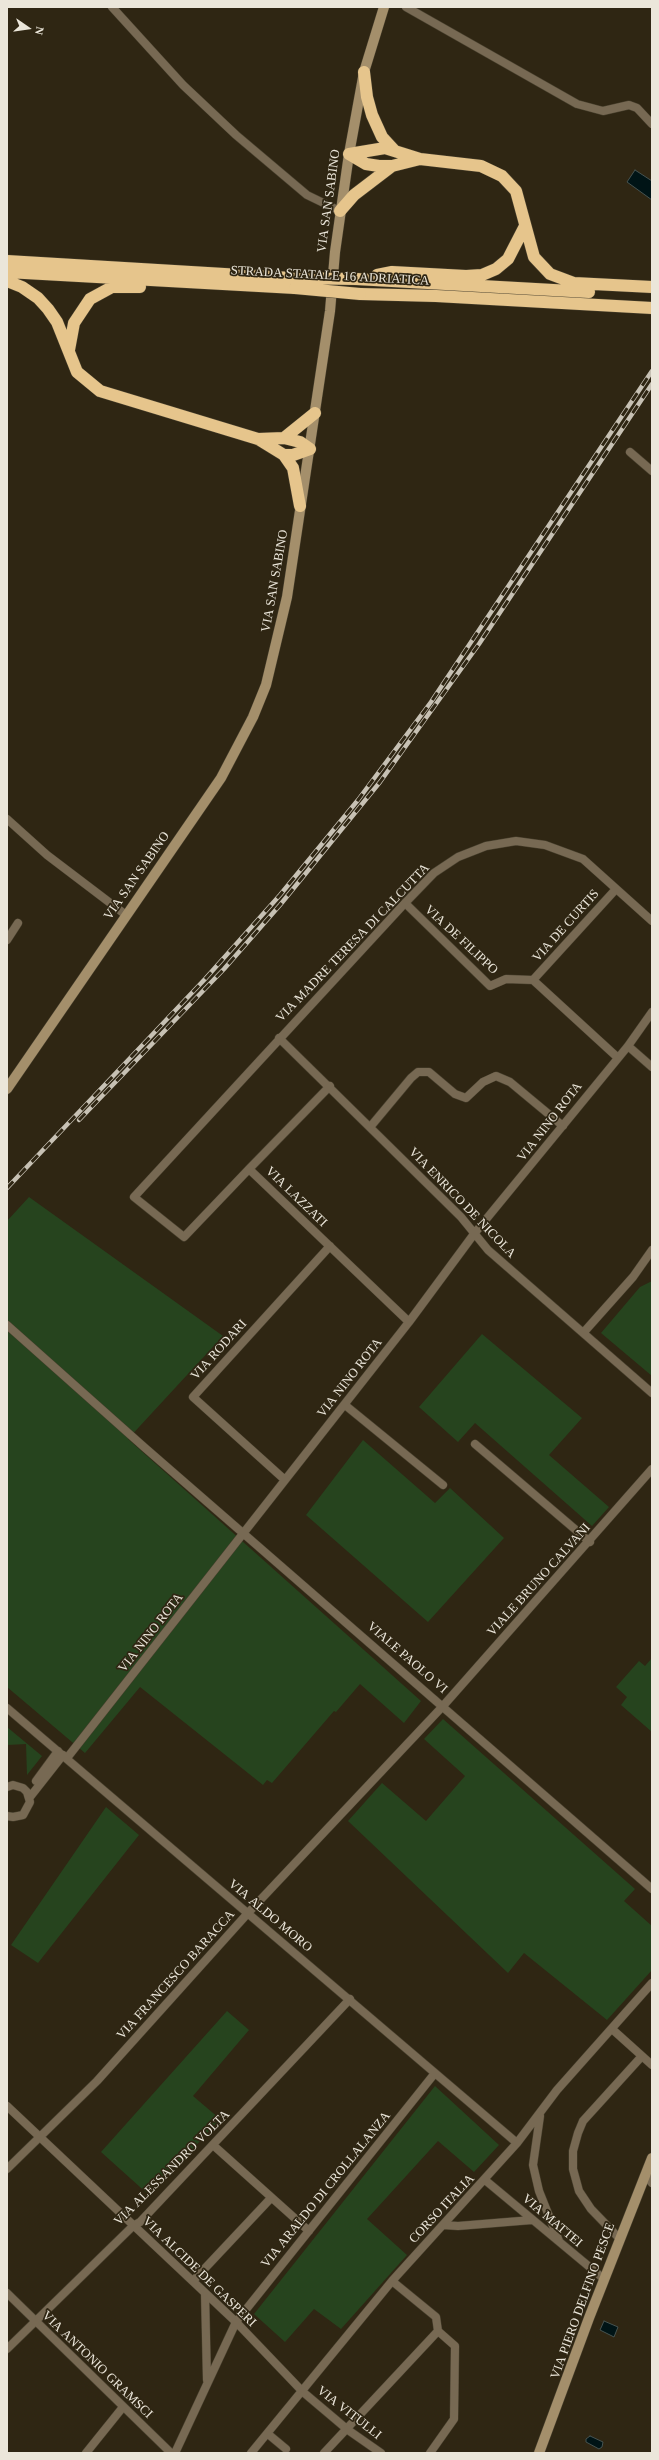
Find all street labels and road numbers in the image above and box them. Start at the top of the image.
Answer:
street label: VIA SAN SABINO [314,148,344,254]
street label: STRADA STATALE 16 ADRIATICA [230,263,430,289]
street label: VIA SAN SABINO [258,528,292,634]
street label: VIA SAN SABINO [101,829,173,923]
street label: VIA MADRE TERESA DI CALCUTTA [273,861,433,1025]
street label: VIA DE CURTIS [529,886,603,966]
street label: VIA DE FILIPPO [421,902,501,978]
street label: VIA NINO ROTA [514,1079,586,1165]
street label: VIA ENRICO DE NICOLA [405,1144,519,1262]
street label: VIA LAZZATI [262,1164,330,1230]
street label: VIA RODARI [188,1316,250,1384]
street label: VIA NINO ROTA [314,1335,386,1421]
street label: VIALE BRUNO CALVANI [484,1520,594,1640]
street label: VIA NINO ROTA [115,1590,187,1676]
street label: VIALE PAOLO VI [364,1619,450,1697]
street label: VIA ALDO MORO [225,1876,315,1956]
street label: VIA FRANCESCO BARACCA [114,1907,238,2043]
street label: VIA ALESSANDRO VOLTA [111,2107,233,2229]
street label: VIA ARALDO DI CROLLALANZA [258,2109,394,2271]
street label: CORSO ITALIA [406,2171,478,2247]
street label: VIA MATTEI [519,2191,585,2251]
street label: VIA ALCIDE DE GASPERI [139,2214,259,2330]
street label: VIA PIERO DELFINO PESCE [547,2221,619,2381]
street label: VIA ANTONIO GRAMSCI [38,2308,156,2422]
street label: VIA VITULLI [314,2383,384,2443]

